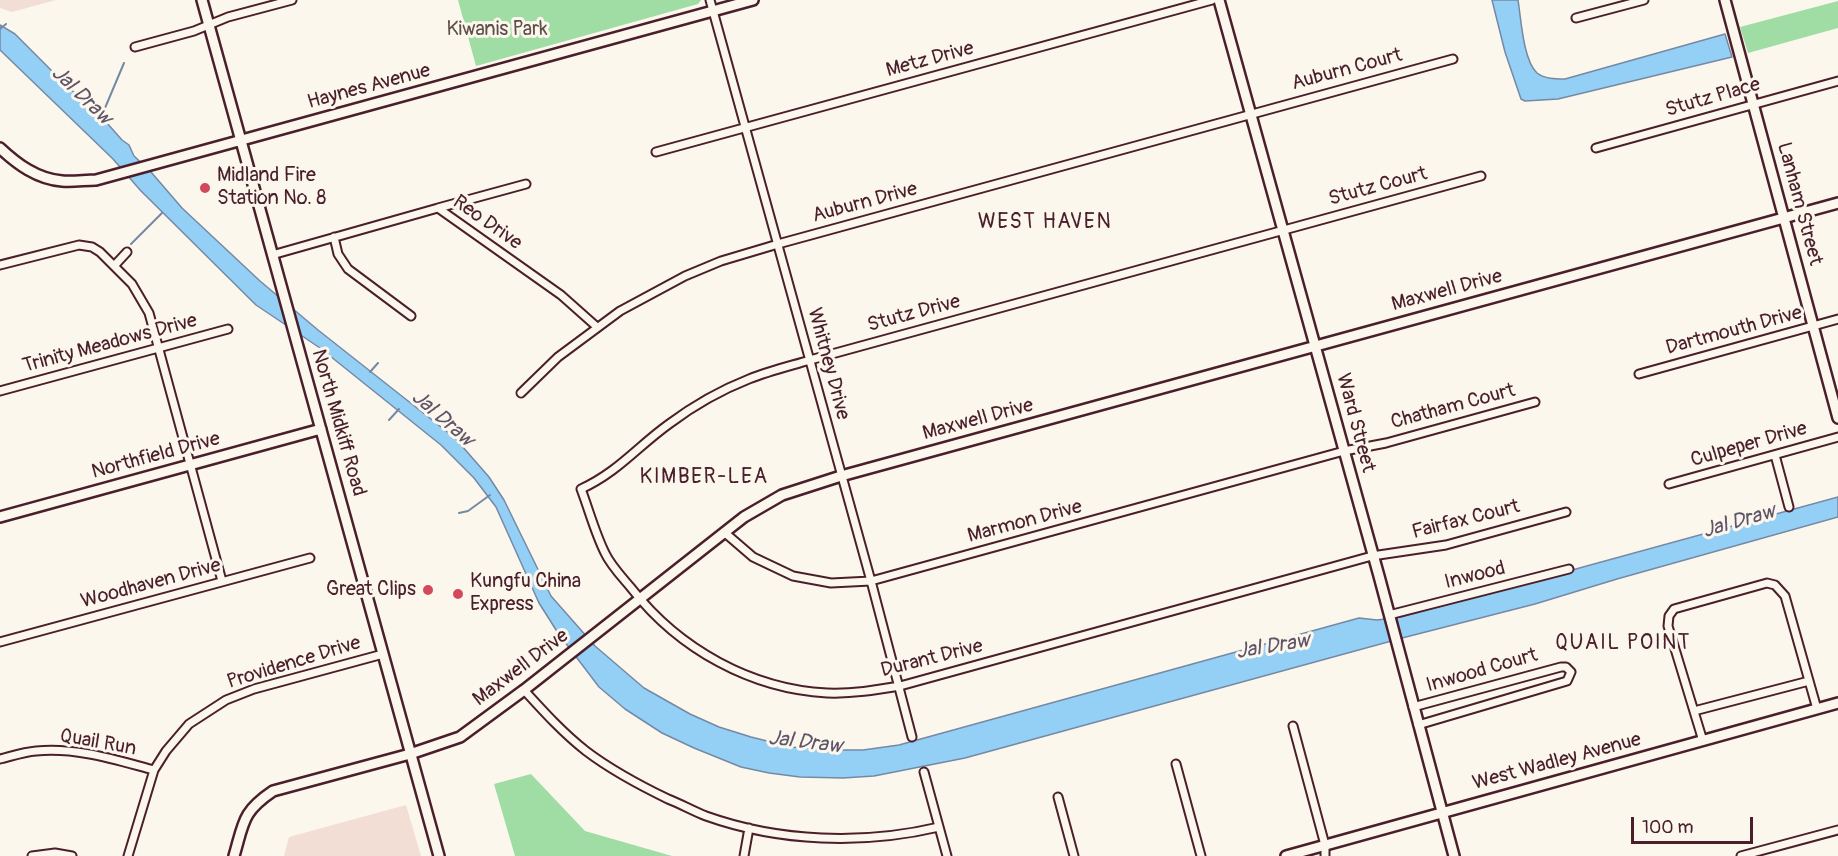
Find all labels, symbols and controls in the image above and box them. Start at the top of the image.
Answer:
park label: Kiwanis Park [447,18,547,42]
street label: Metz Drive [884,37,976,83]
street label: Auburn Court [1289,44,1405,96]
street label: Haynes Avenue [305,59,433,115]
water label: Jal Draw [46,61,116,131]
street label: Stutz Place [1663,73,1763,123]
street label: Lanham Street [1771,140,1827,268]
street label: Stutz Court [1326,162,1430,212]
place label: Midland Fire Station No. 8 [217,164,326,211]
street label: Auburn Drive [810,177,920,229]
marker: Midland Fire Station No. 8 [198,181,212,195]
street label: Reo Drive [448,190,526,256]
district label: WEST HAVEN [978,210,1112,236]
street label: Maxwell Drive [1389,265,1505,317]
street label: Stutz Drive [865,290,963,338]
street label: Dartmouth Drive [1663,301,1805,361]
street label: Whitney Drive [802,305,854,423]
street label: Trinity Meadows Drive [20,309,200,379]
street label: North Midkiff Road [306,347,370,499]
street label: Ward Street [1330,371,1380,475]
street label: Chatham Court [1388,379,1518,435]
water label: Jal Draw [406,385,478,453]
street label: Maxwell Drive [920,394,1036,446]
street label: Culpeper Drive [1688,417,1810,473]
street label: Northfield Drive [89,427,223,485]
district label: KIMBER-LEA [639,465,769,491]
street label: Marmon Drive [965,495,1085,549]
street label: Fairfax Court [1410,495,1522,545]
water label: Jal Draw [1700,500,1778,544]
street label: Woodhaven Drive [78,554,224,614]
street label: Inwood [1442,557,1508,595]
place label: Kungfu China Express [470,570,581,617]
place label: Great Clips [326,578,416,602]
marker: Great Clips [421,583,435,597]
marker: Kungfu China Express [451,587,465,601]
street label: Maxwell Drive [468,624,574,712]
water label: Jal Draw [1234,629,1312,665]
street label: Providence Drive [224,631,364,695]
district label: QUAIL POINT [1555,631,1691,657]
street label: Durant Drive [879,635,985,683]
street label: Inwood Court [1424,644,1540,698]
street label: Quail Run [58,724,138,762]
water label: Jal Draw [767,726,843,760]
street label: West Wadley Avenue [1470,728,1644,796]
scale bar [1634,805,1756,843]
text: 100 m [1642,816,1694,839]

